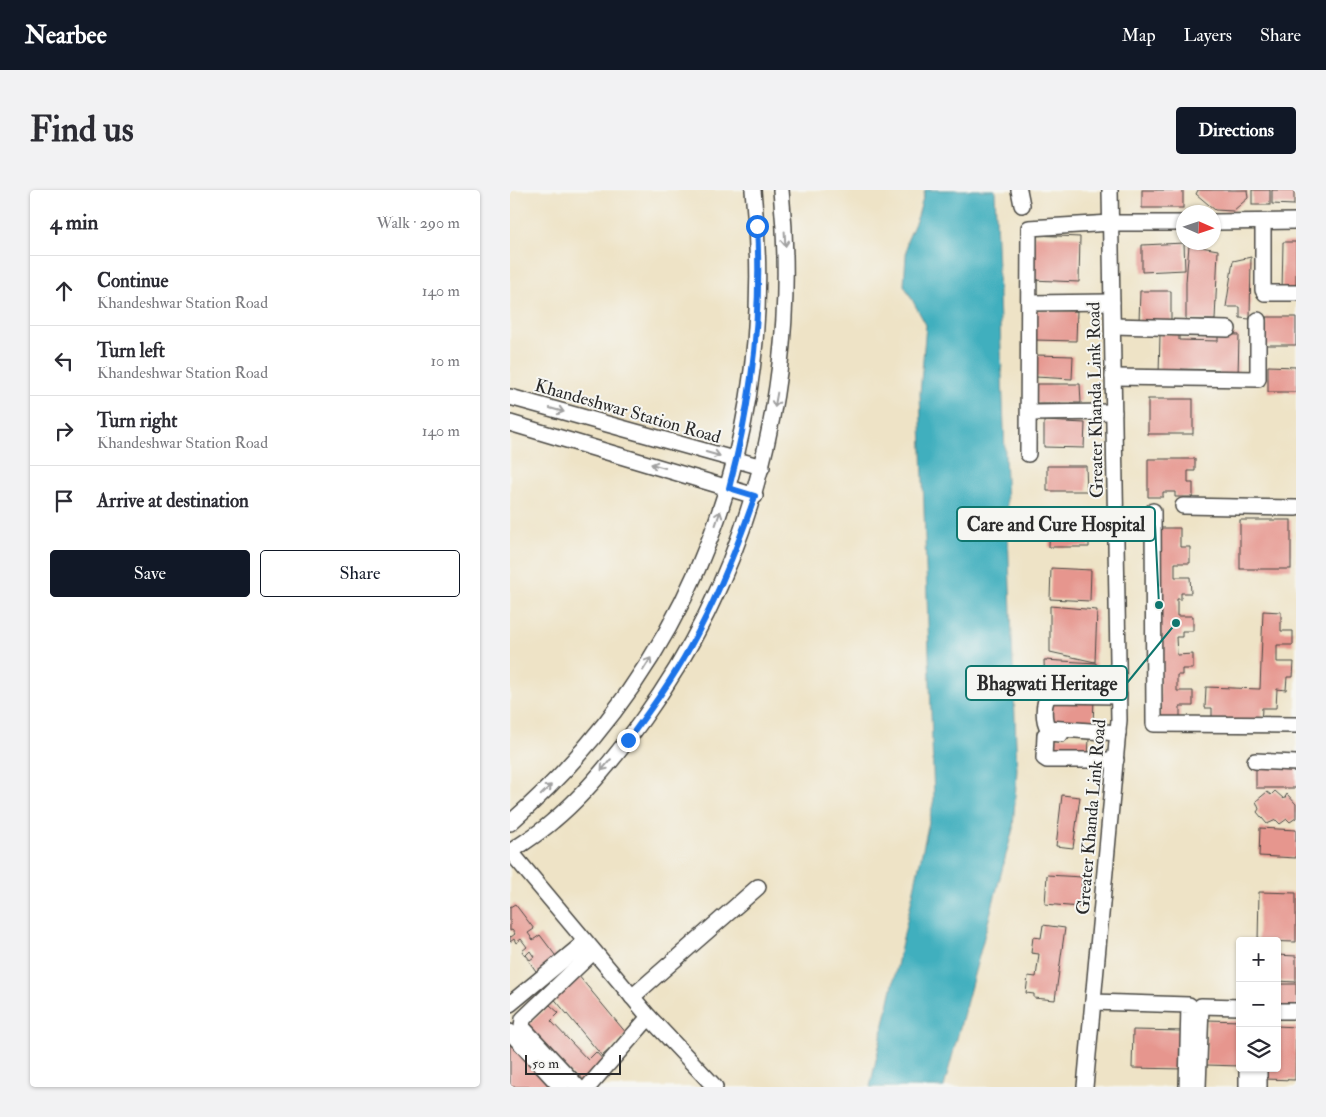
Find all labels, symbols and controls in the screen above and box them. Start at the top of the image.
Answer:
text: Nearbee [25,20,107,51]
text: Map [1122,24,1156,47]
text: Layers [1184,24,1232,47]
text: Share [1260,24,1301,47]
button: Directions [1176,107,1296,154]
text: Find us [30,108,134,152]
north arrow [1176,205,1221,250]
text: 4 min [50,209,98,236]
text: Walk · 290 m [377,213,460,233]
route start [746,215,769,238]
one-way arrow [780,230,790,246]
text: Continue [97,269,168,293]
icon: ahead [50,277,78,305]
text: 140 m [422,281,460,301]
text: Khandeshwar Station Road [97,293,268,313]
street label: Greater Khanda Link Road [1082,301,1109,498]
text: Turn left [97,339,165,363]
icon: left [50,347,78,375]
text: 10 m [430,351,460,371]
text: Khandeshwar Station Road [97,363,268,383]
street label: Khandeshwar Station Road [532,374,724,449]
one-way arrow [771,392,781,408]
one-way arrow [548,406,564,415]
text: Turn right [97,409,177,433]
icon: right [50,417,78,445]
text: 140 m [422,421,460,441]
text: Khandeshwar Station Road [97,433,268,453]
one-way arrow [705,450,721,459]
one-way arrow [650,461,666,471]
icon: arrive [50,487,78,515]
text: Arrive at destination [97,489,249,513]
callout: Care and Cure Hospital [957,507,1155,541]
one-way arrow [714,511,723,526]
text: Care and Cure Hospital [967,513,1145,538]
button: Save [50,550,250,597]
button: Share [260,550,460,597]
one-way arrow [643,657,653,671]
callout: Bhagwati Heritage [966,666,1127,700]
text: Bhagwati Heritage [977,672,1117,697]
street label: Greater Khanda Link Road [1071,718,1112,916]
route end [617,729,640,752]
one-way arrow [601,758,612,771]
one-way arrow [540,784,552,796]
map controls [1236,937,1281,1072]
button: + [1236,937,1281,982]
button: − [1236,982,1281,1027]
button: layers [1236,1027,1281,1072]
scale bar [525,1052,621,1075]
text: 50 m [532,1055,559,1072]

